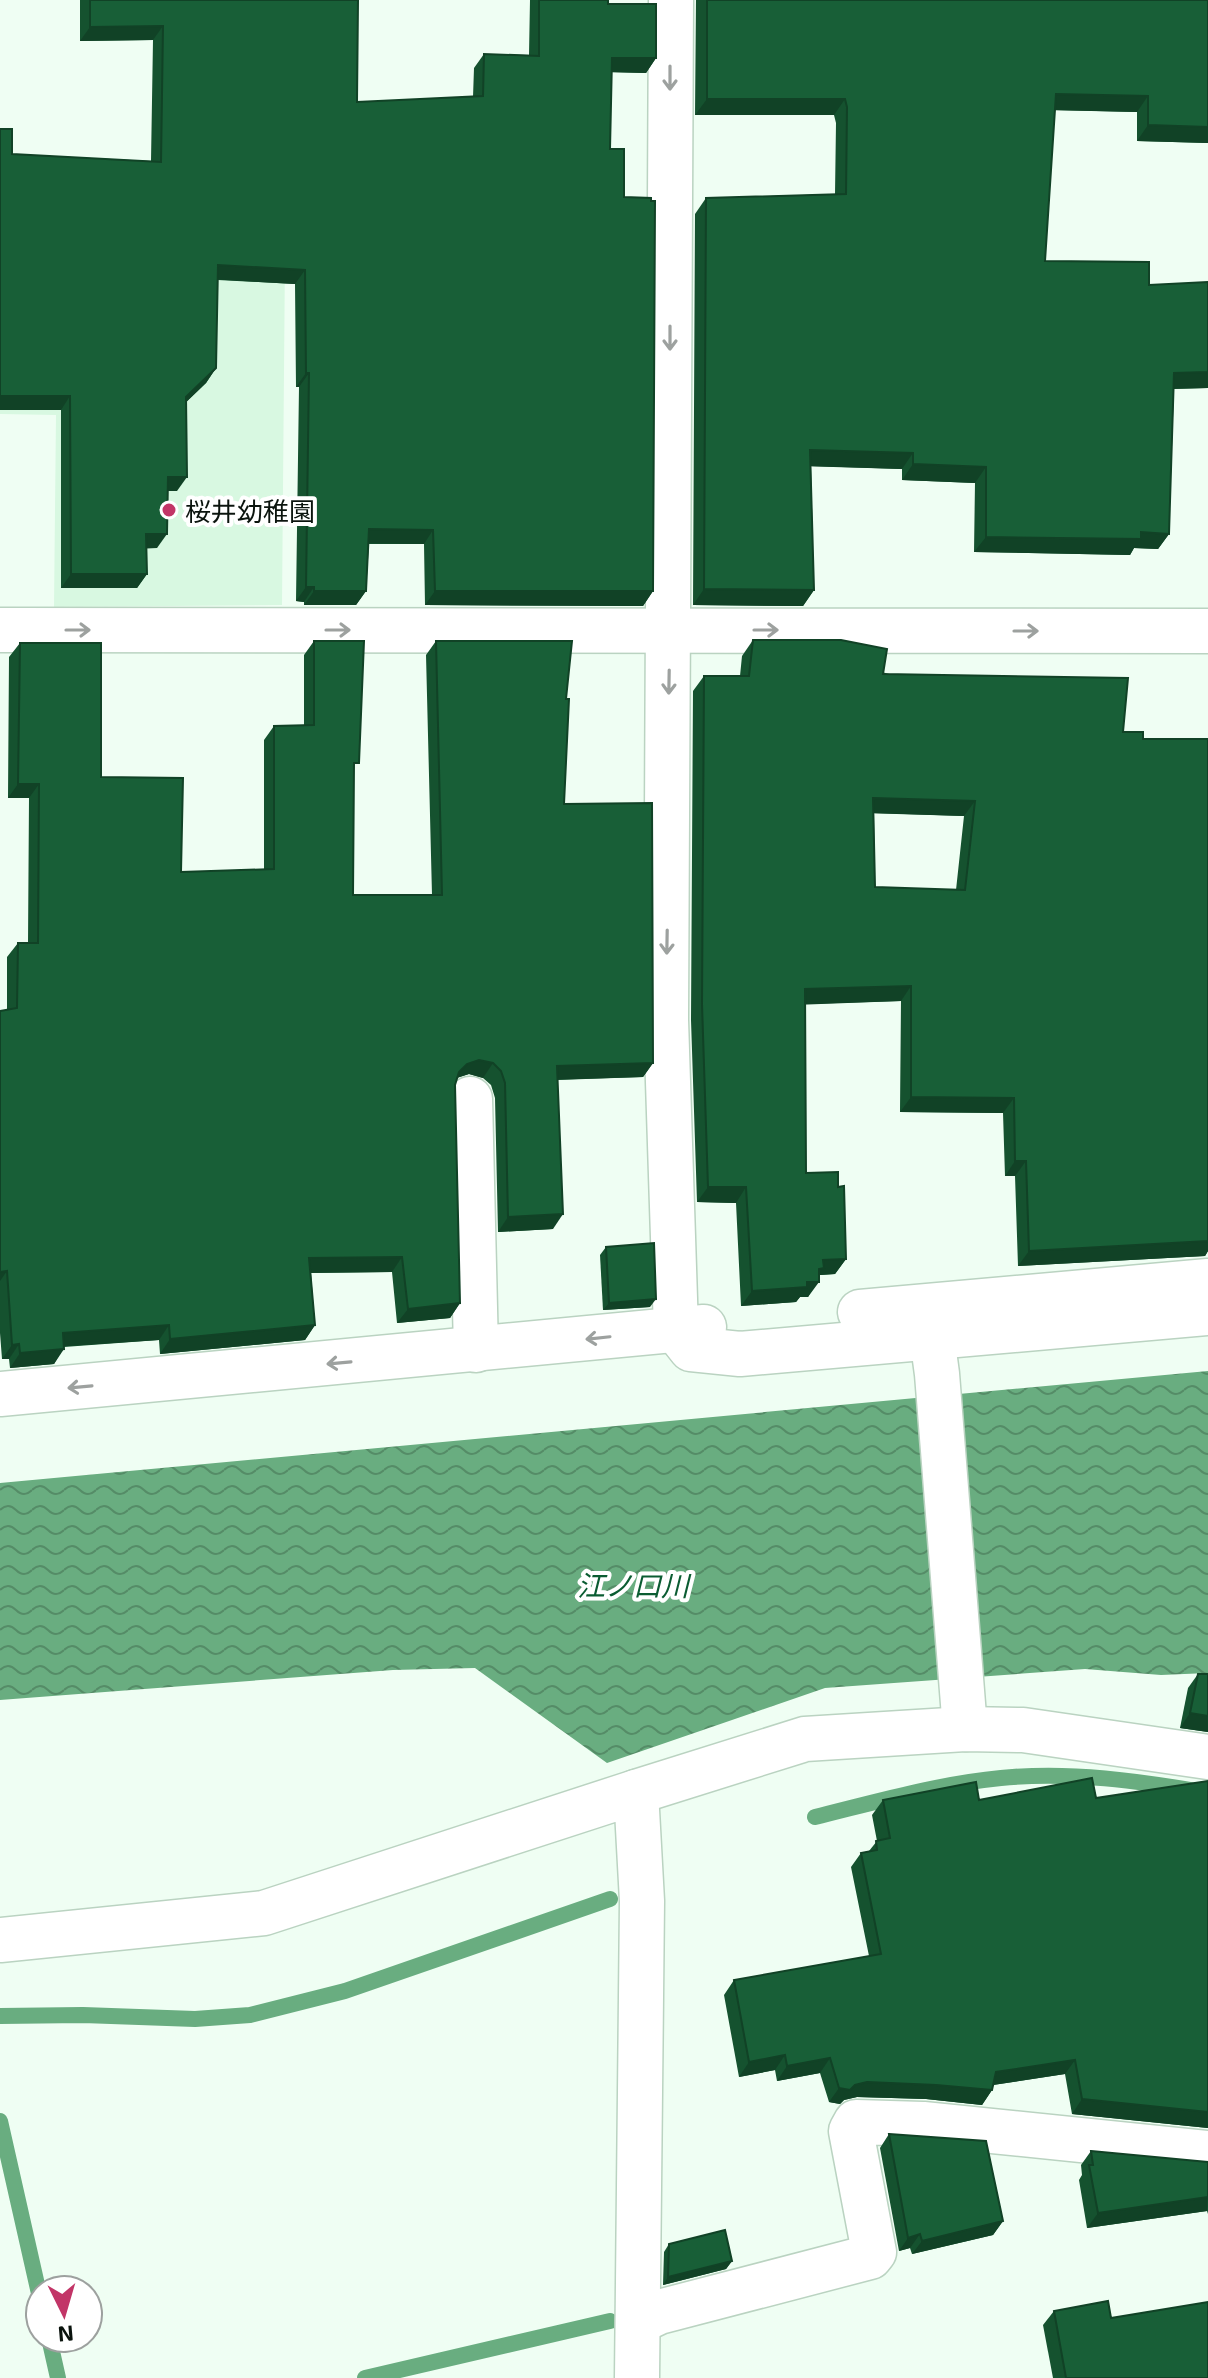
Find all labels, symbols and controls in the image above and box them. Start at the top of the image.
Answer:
one-way arrow [662,64,678,91]
one-way arrow [662,324,678,351]
place label: 桜井幼稚園 [185,495,315,526]
marker: 桜井幼稚園 [160,501,178,519]
one-way arrow [64,622,91,638]
one-way arrow [324,622,351,638]
one-way arrow [752,622,779,638]
one-way arrow [1012,623,1039,638]
one-way arrow [661,668,677,695]
one-way arrow [659,928,674,955]
one-way arrow [585,1330,612,1345]
one-way arrow [326,1355,353,1370]
one-way arrow [67,1379,94,1394]
water label: 江ノ口川 [577,1568,692,1602]
north arrow [24,2274,104,2354]
text: N [57,2321,75,2349]

